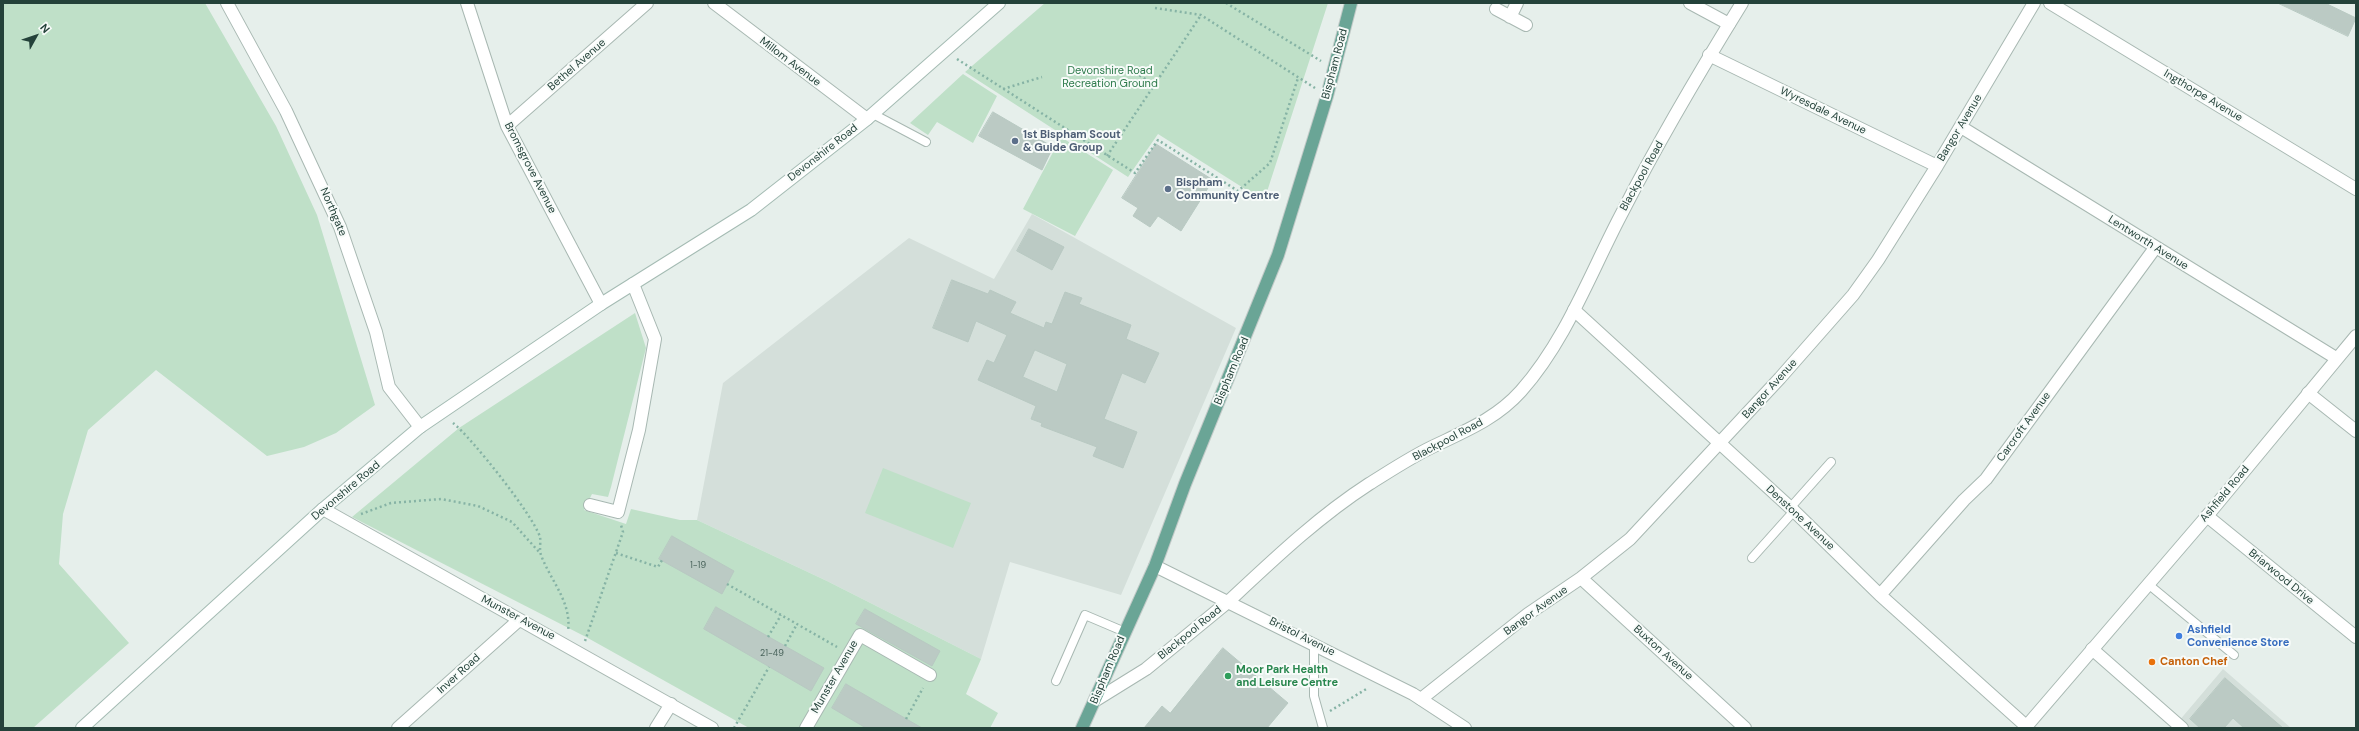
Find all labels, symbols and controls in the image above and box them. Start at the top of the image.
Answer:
north arrow [16,16,56,56]
text: N [37,21,53,36]
street label: Bispham Road [1319,27,1351,101]
street label: Millom Avenue [757,35,823,89]
street label: Bethel Avenue [545,36,609,94]
park label: Devonshire Road Recreation Ground [1062,64,1158,90]
street label: Ingthorpe Avenue [2161,67,2245,125]
street label: Wyresdale Avenue [1778,84,1868,138]
street label: Bangor Avenue [1935,92,1985,164]
street label: Bromsgrove Avenue [501,120,559,216]
street label: Devonshire Road [785,122,861,184]
place label: 1st Bispham Scout & Guide Group [1023,128,1121,154]
marker: 1st Bispham Scout & Guide Group [1010,136,1020,146]
street label: Blackpool Road [1617,139,1667,213]
place label: Bispham Community Centre [1176,176,1279,202]
marker: Bispham Community Centre [1163,184,1173,194]
street label: Northgate [317,186,349,238]
street label: Lentworth Avenue [2105,213,2191,273]
street label: Bispham Road [1212,335,1252,407]
street label: Bangor Avenue [1740,356,1800,422]
street label: Carcroft Avenue [1994,390,2054,464]
street label: Blackpool Road [1411,416,1485,464]
street label: Devonshire Road [309,459,383,523]
street label: Ashfield Road [2198,463,2252,525]
street label: Denstone Avenue [1763,483,1837,553]
street label: Briarwood Drive [2246,547,2316,607]
house number: 1-19 [690,561,706,571]
street label: Bangor Avenue [1501,583,1571,639]
street label: Munster Avenue [479,593,557,643]
street label: Blackpool Road [1156,603,1224,663]
street label: Bristol Avenue [1267,615,1337,659]
street label: Buxton Avenue [1630,623,1696,683]
place label: Ashfield Convenience Store [2187,623,2289,649]
marker: Ashfield Convenience Store [2174,631,2184,641]
street label: Bispham Road [1088,634,1128,706]
street label: Munster Avenue [809,638,861,716]
house number: 21-49 [760,649,784,659]
street label: Inver Road [435,651,483,697]
place label: Canton Chef [2160,655,2228,669]
marker: Canton Chef [2147,657,2157,667]
place label: Moor Park Health and Leisure Centre [1236,663,1338,689]
marker: Moor Park Health and Leisure Centre [1223,671,1233,681]

